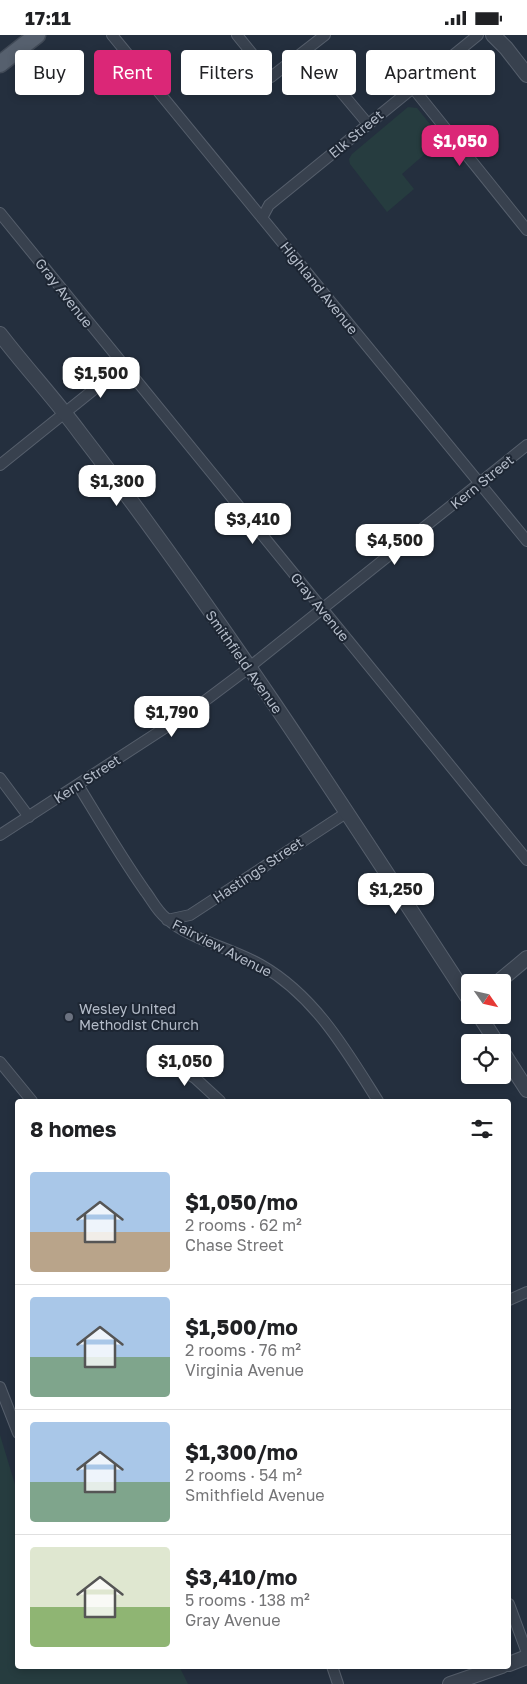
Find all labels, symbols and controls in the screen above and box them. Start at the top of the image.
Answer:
text: 17:11 [25,6,71,29]
chip: Buy [15,50,84,95]
chip: Rent [94,50,171,95]
chip: Filters [181,50,272,95]
chip: New [282,50,356,95]
chip: Apartment [366,50,495,95]
street label: Elk Street [325,106,386,161]
pin: $1,050 [419,125,501,167]
text: $1,050 [433,131,487,151]
street label: Highland Avenue [277,238,362,337]
street label: Gray Avenue [32,255,97,331]
pin: $1,500 [60,357,142,399]
text: $1,500 [74,363,128,383]
street label: Kern Street [447,451,517,512]
pin: $1,300 [76,465,158,507]
text: $1,300 [90,471,144,491]
pin: $3,410 [212,503,294,545]
text: $3,410 [226,509,280,529]
pin: $4,500 [354,523,436,566]
text: $4,500 [367,530,423,550]
street label: Gray Avenue [287,569,353,645]
street label: Smithfield Avenue [202,607,286,717]
pin: $1,790 [131,695,213,738]
text: $1,790 [145,702,199,722]
street label: Kern Street [50,751,123,807]
street label: Hastings Street [209,833,306,906]
pin: $1,250 [355,873,437,915]
text: $1,250 [369,879,423,899]
street label: Fairview Avenue [170,915,275,980]
north arrow [461,974,511,1024]
map controls [461,974,511,1084]
place label: Wesley United Methodist Church [79,1000,199,1033]
marker: Wesley United Methodist Church [63,1011,75,1023]
button: locate [461,1034,511,1084]
pin: $1,050 [144,1045,226,1087]
text: $1,050 [158,1051,212,1071]
icon: filters [468,1115,496,1143]
text: 8 homes [30,1116,117,1142]
text: $1,050/mo [185,1189,298,1215]
icon: home [70,1192,130,1252]
text: 2 rooms · 62 m² [185,1215,302,1235]
text: Chase Street [185,1235,284,1255]
text: $1,500/mo [185,1314,298,1340]
icon: home [70,1317,130,1377]
text: 2 rooms · 76 m² [185,1340,301,1360]
text: Virginia Avenue [185,1360,304,1380]
text: $1,300/mo [185,1439,298,1465]
icon: home [70,1442,130,1502]
text: 2 rooms · 54 m² [185,1465,302,1485]
text: Smithfield Avenue [185,1485,325,1505]
text: $3,410/mo [185,1564,297,1590]
icon: home [70,1567,130,1627]
text: 5 rooms · 138 m² [185,1590,310,1610]
text: Gray Avenue [185,1610,281,1630]

